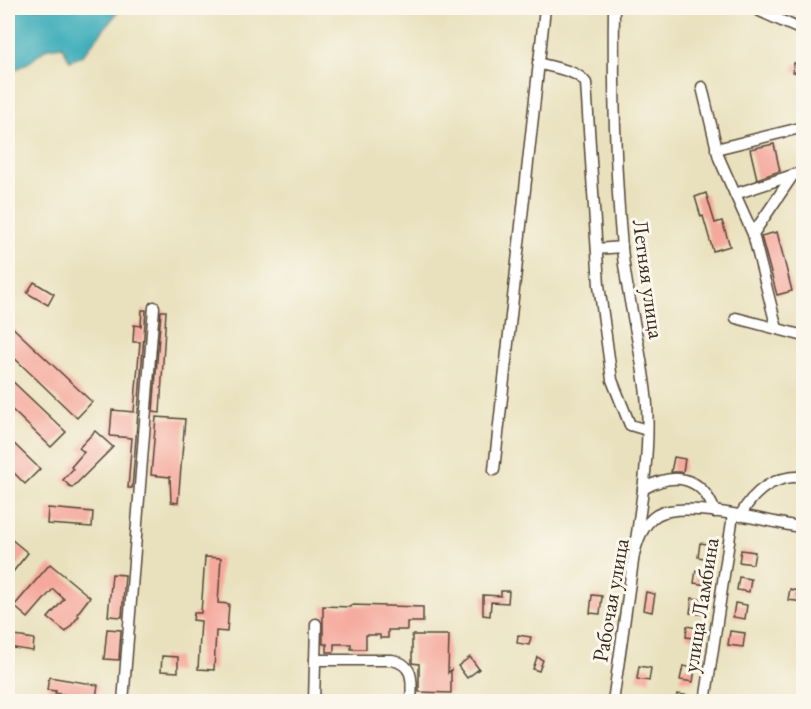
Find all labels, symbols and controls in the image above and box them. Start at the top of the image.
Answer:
street label: Летняя улица [626,218,671,341]
street label: улица Ламбина [676,535,726,675]
street label: Рабочая улица [585,536,636,664]

